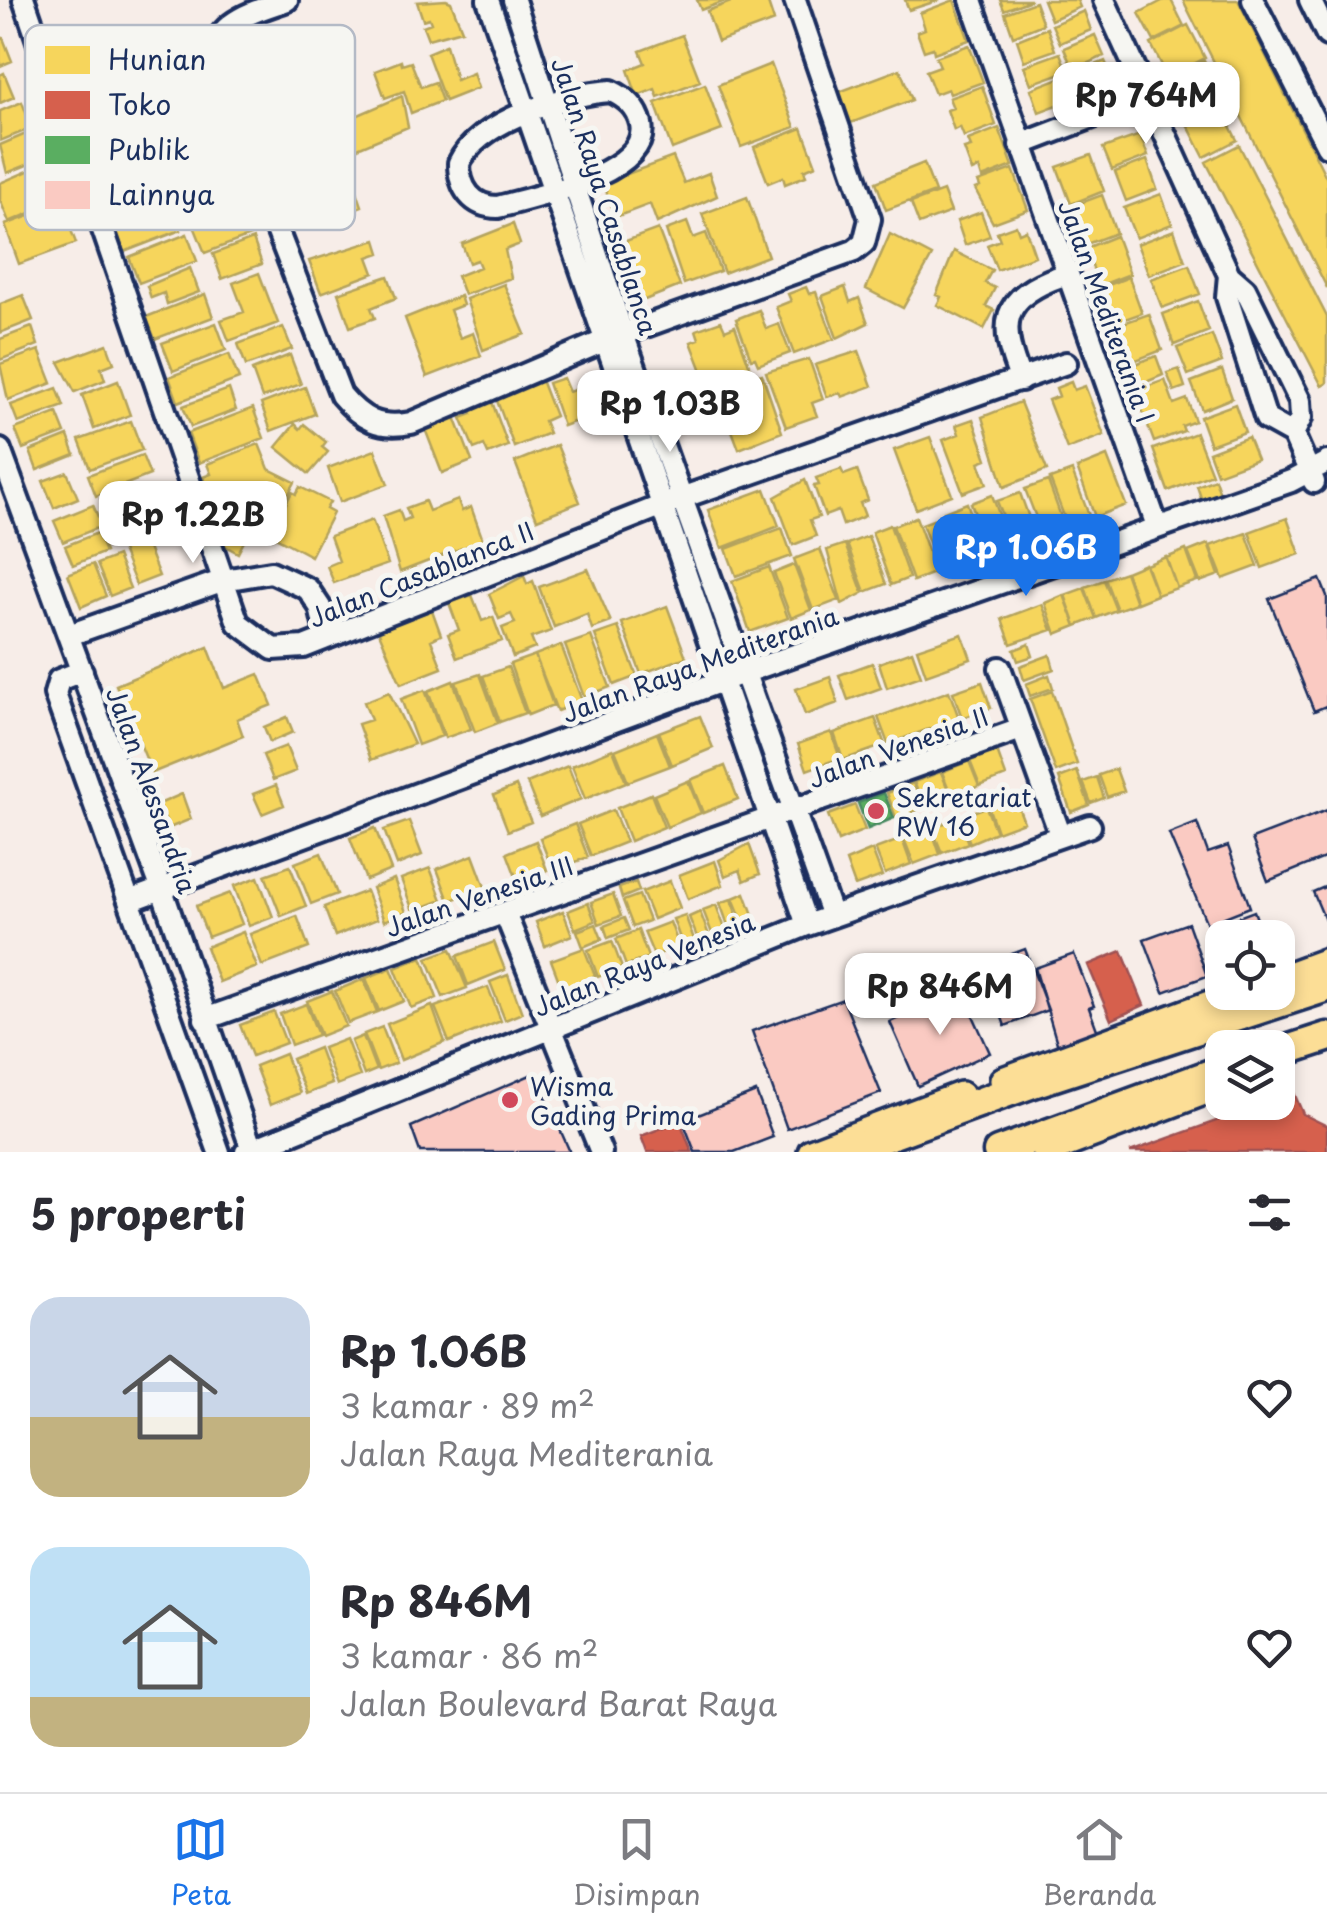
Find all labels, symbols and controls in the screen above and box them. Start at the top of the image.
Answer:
legend [25,25,355,230]
text: Hunian [108,37,206,80]
street label: Jalan Raya Casablanca [542,52,668,340]
pin: Rp 764M [1054,62,1238,147]
text: Rp 764M [1075,70,1217,118]
text: Toko [108,82,171,125]
text: Publik [108,127,190,170]
text: Lainnya [108,172,215,215]
street label: Jalan Mediterania I [1049,194,1165,428]
pin: Rp 1.03B [567,370,773,455]
text: Rp 1.03B [599,378,741,426]
pin: Rp 1.22B [90,481,296,566]
text: Rp 1.22B [121,489,265,537]
street label: Jalan Casablanca II [303,511,539,637]
pin: Rp 1.06B [923,514,1129,599]
text: Rp 1.06B [955,522,1097,570]
street label: Jalan Raya Mediterania [557,596,844,732]
street label: Jalan Alessandria [97,681,207,899]
street label: Jalan Venesia II [803,697,993,797]
place label: Sekretariat RW 16 [896,778,1032,845]
marker: Sekretariat RW 16 [865,800,887,822]
street label: Jalan Venesia III [380,846,578,946]
street label: Jalan Raya Venesia [528,902,761,1026]
map controls [1205,920,1295,1120]
button: locate [1205,920,1295,1010]
pin: Rp 846M [848,953,1032,1038]
text: Rp 846M [867,961,1013,1009]
button: layers [1205,1030,1295,1120]
place label: Wisma Gading Prima [530,1067,697,1134]
marker: Wisma Gading Prima [499,1089,521,1111]
text: 5 properti [30,1181,245,1244]
icon: filters [1242,1185,1297,1240]
text: Rp 1.06B [340,1318,528,1381]
icon: home [110,1337,230,1457]
icon: heart [1242,1370,1297,1425]
text: 3 kamar · 89 m² [340,1381,595,1429]
text: Jalan Raya Mediterania [340,1429,713,1477]
text: Rp 846M [340,1568,532,1631]
icon: home [110,1587,230,1707]
icon: heart [1242,1620,1297,1675]
text: 3 kamar · 86 m² [340,1631,599,1679]
text: Jalan Boulevard Barat Raya [340,1679,777,1727]
tab: Peta [171,1812,231,1915]
tab: Disimpan [573,1812,701,1915]
tab: Beranda [1042,1812,1156,1915]

